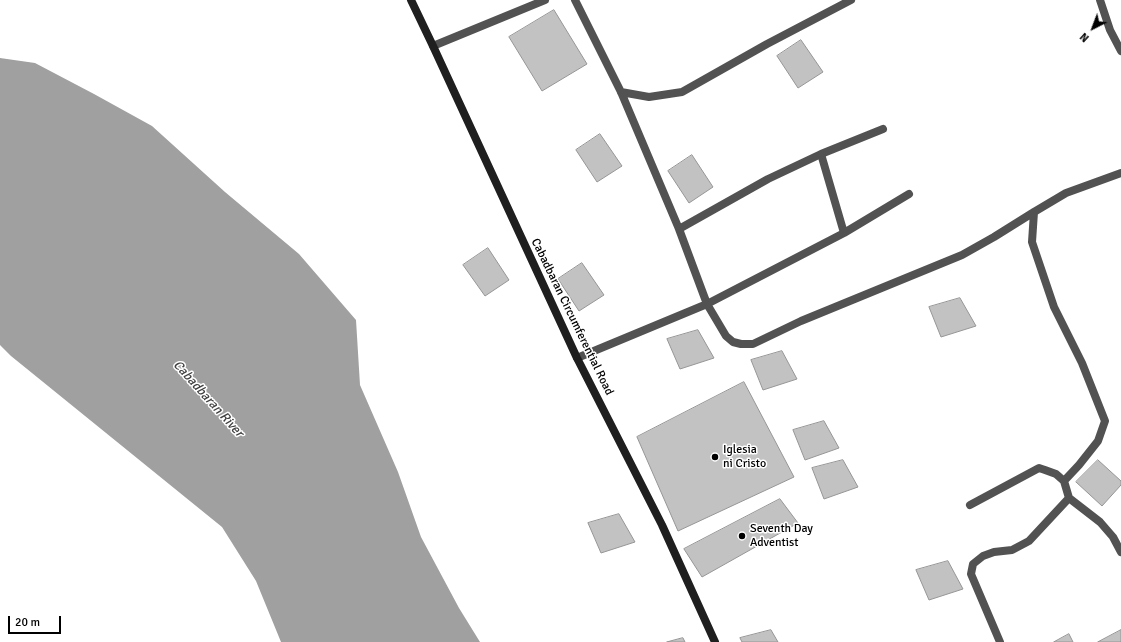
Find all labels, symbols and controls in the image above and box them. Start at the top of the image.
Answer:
north arrow [1073,8,1113,48]
text: N [1077,30,1092,45]
street label: Cabadbaran Circumferential Road [528,236,616,398]
water label: Cabadbaran River [170,358,246,440]
place label: Iglesia ni Cristo [723,443,766,471]
marker: Iglesia ni Cristo [710,452,720,462]
place label: Seventh Day Adventist [750,522,813,550]
marker: Seventh Day Adventist [737,531,747,541]
scale bar [10,608,63,634]
text: 20 m [15,615,40,630]

